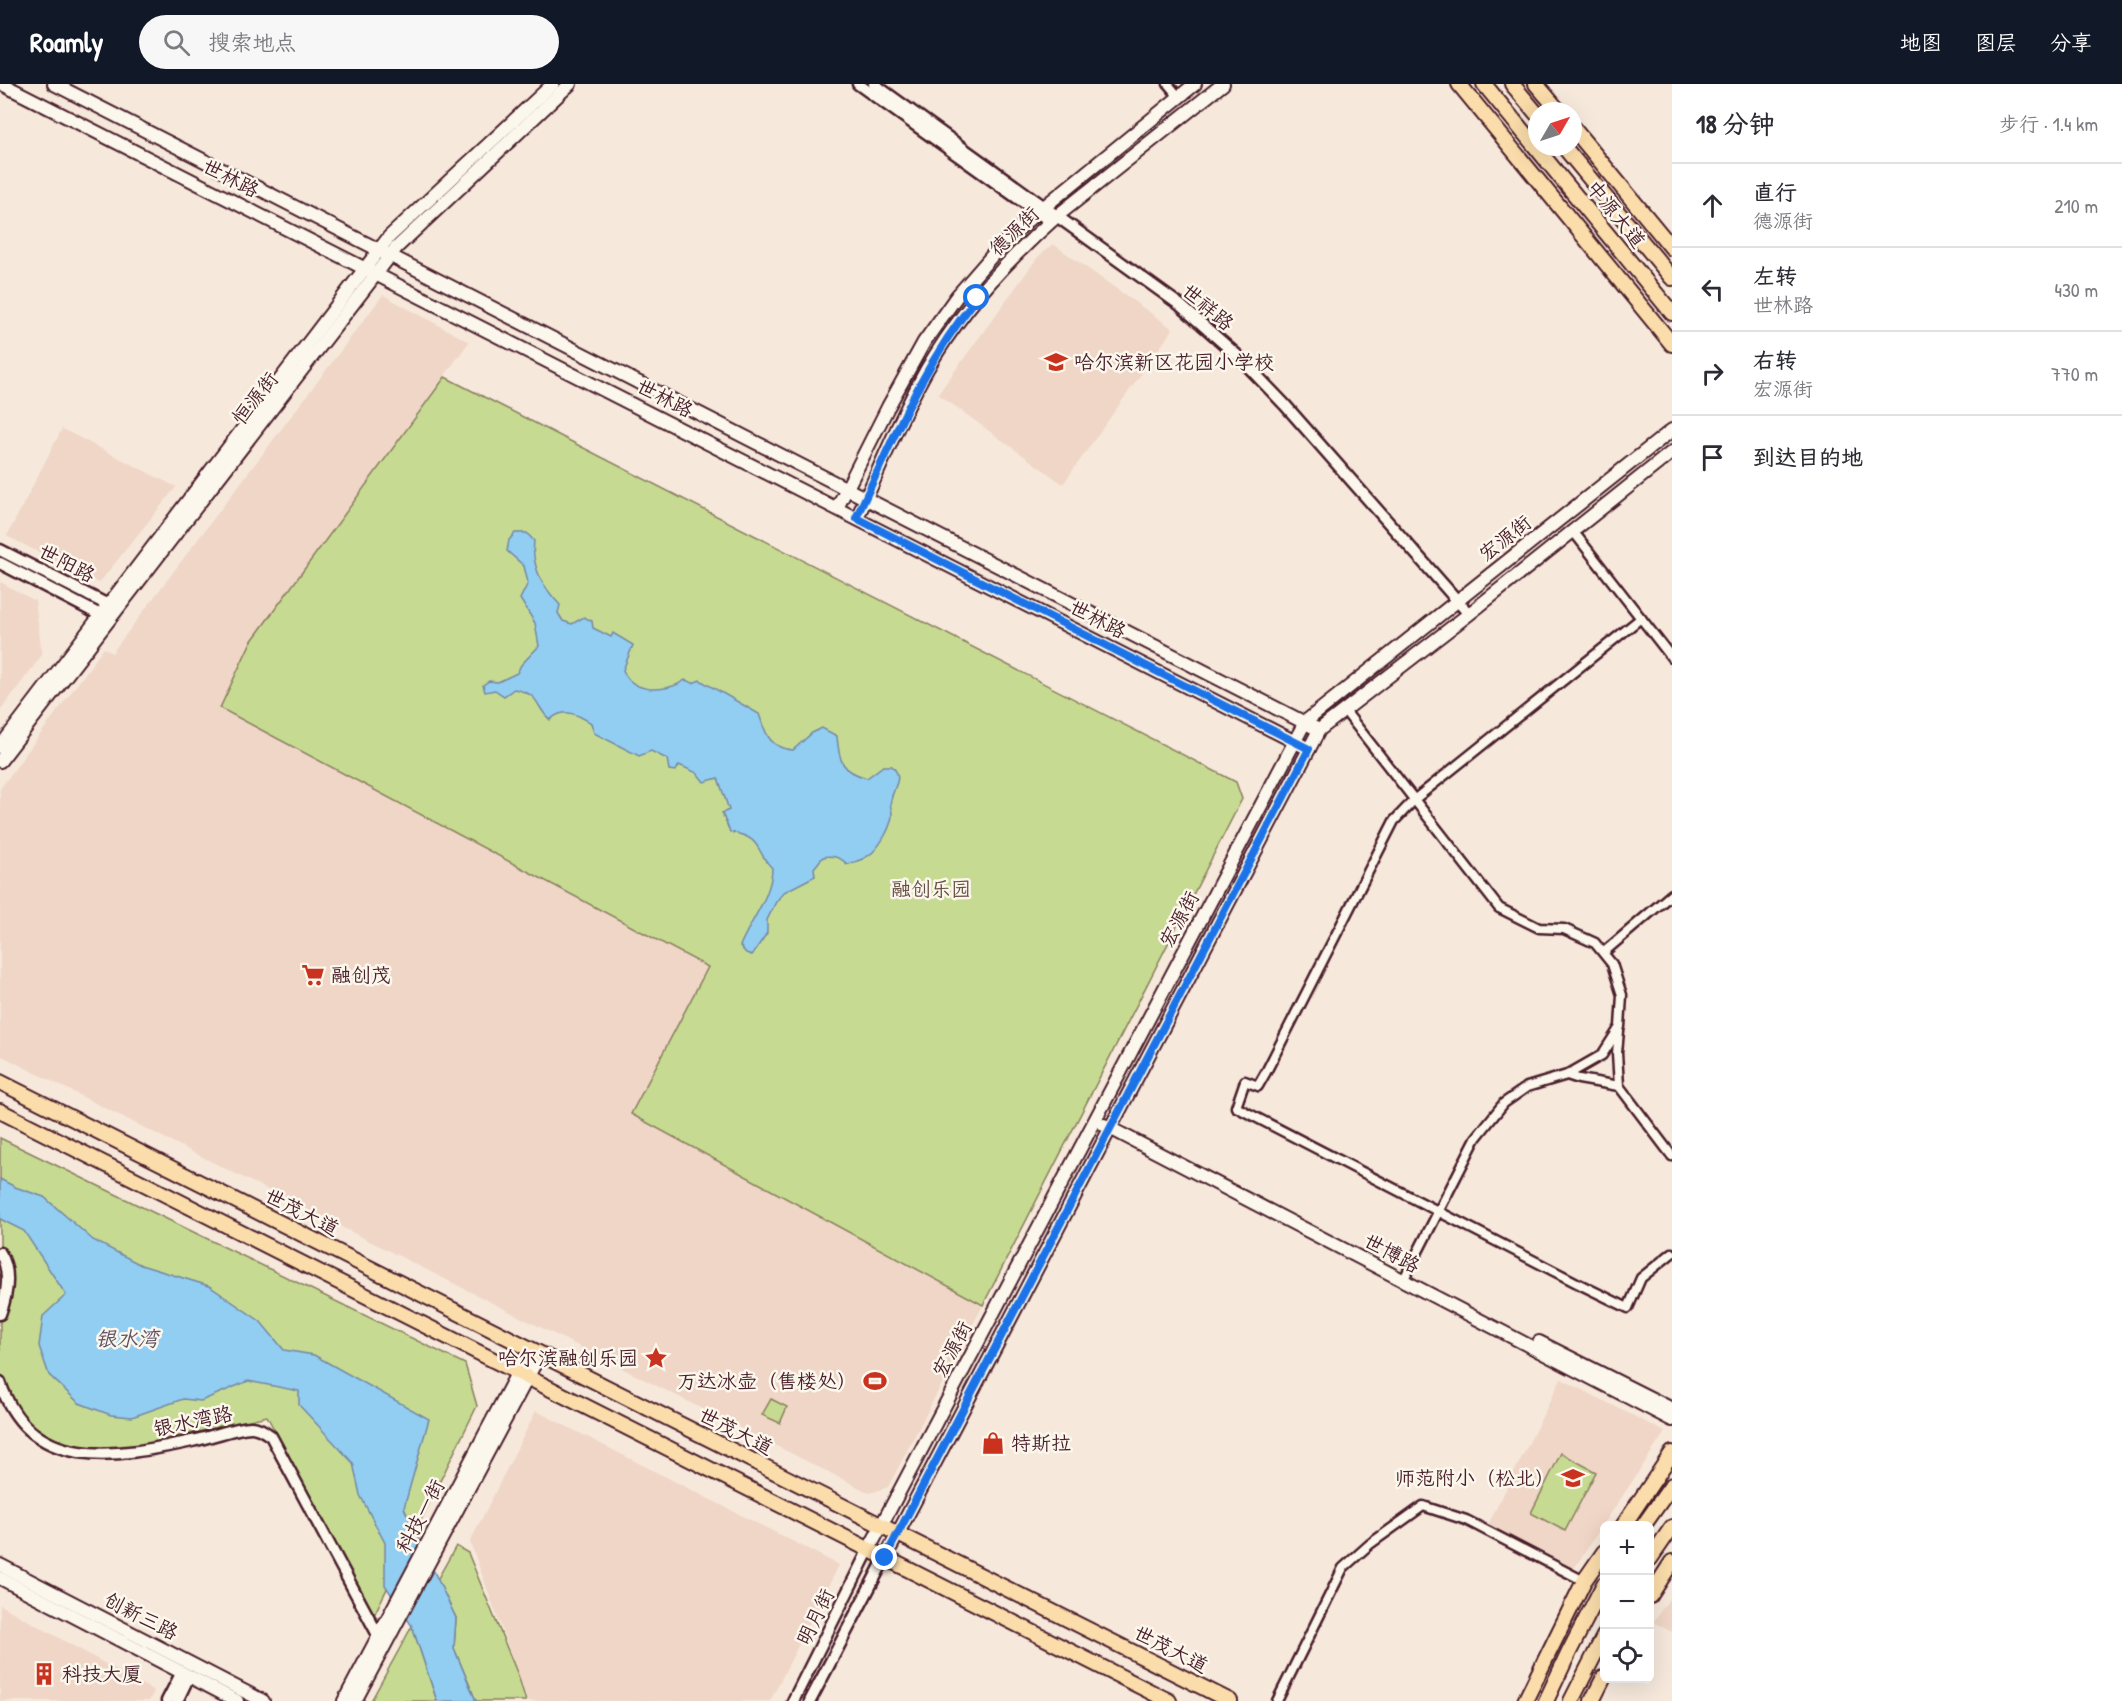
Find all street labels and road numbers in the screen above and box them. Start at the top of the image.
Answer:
street label: 世林路 [198,152,265,204]
street label: 中源大道 [1581,174,1652,253]
street label: 德源街 [983,200,1045,261]
street label: 世祥路 [1177,277,1241,337]
street label: 恒源街 [225,366,284,430]
street label: 世林路 [632,372,699,424]
street label: 宏源街 [1473,508,1536,567]
street label: 世阳路 [34,537,101,589]
street label: 世林路 [1065,593,1132,645]
street label: 宏源街 [1153,886,1205,952]
street label: 世茂大道 [260,1181,344,1242]
street label: 世博路 [1359,1227,1426,1279]
street label: 宏源街 [926,1316,978,1382]
street label: 银水湾路 [151,1399,236,1442]
street label: 世茂大道 [694,1400,778,1461]
street label: 科技一街 [389,1474,450,1557]
street label: 明月街 [789,1584,840,1650]
street label: 创新三路 [99,1585,184,1646]
street label: 世茂大道 [1129,1618,1213,1679]

